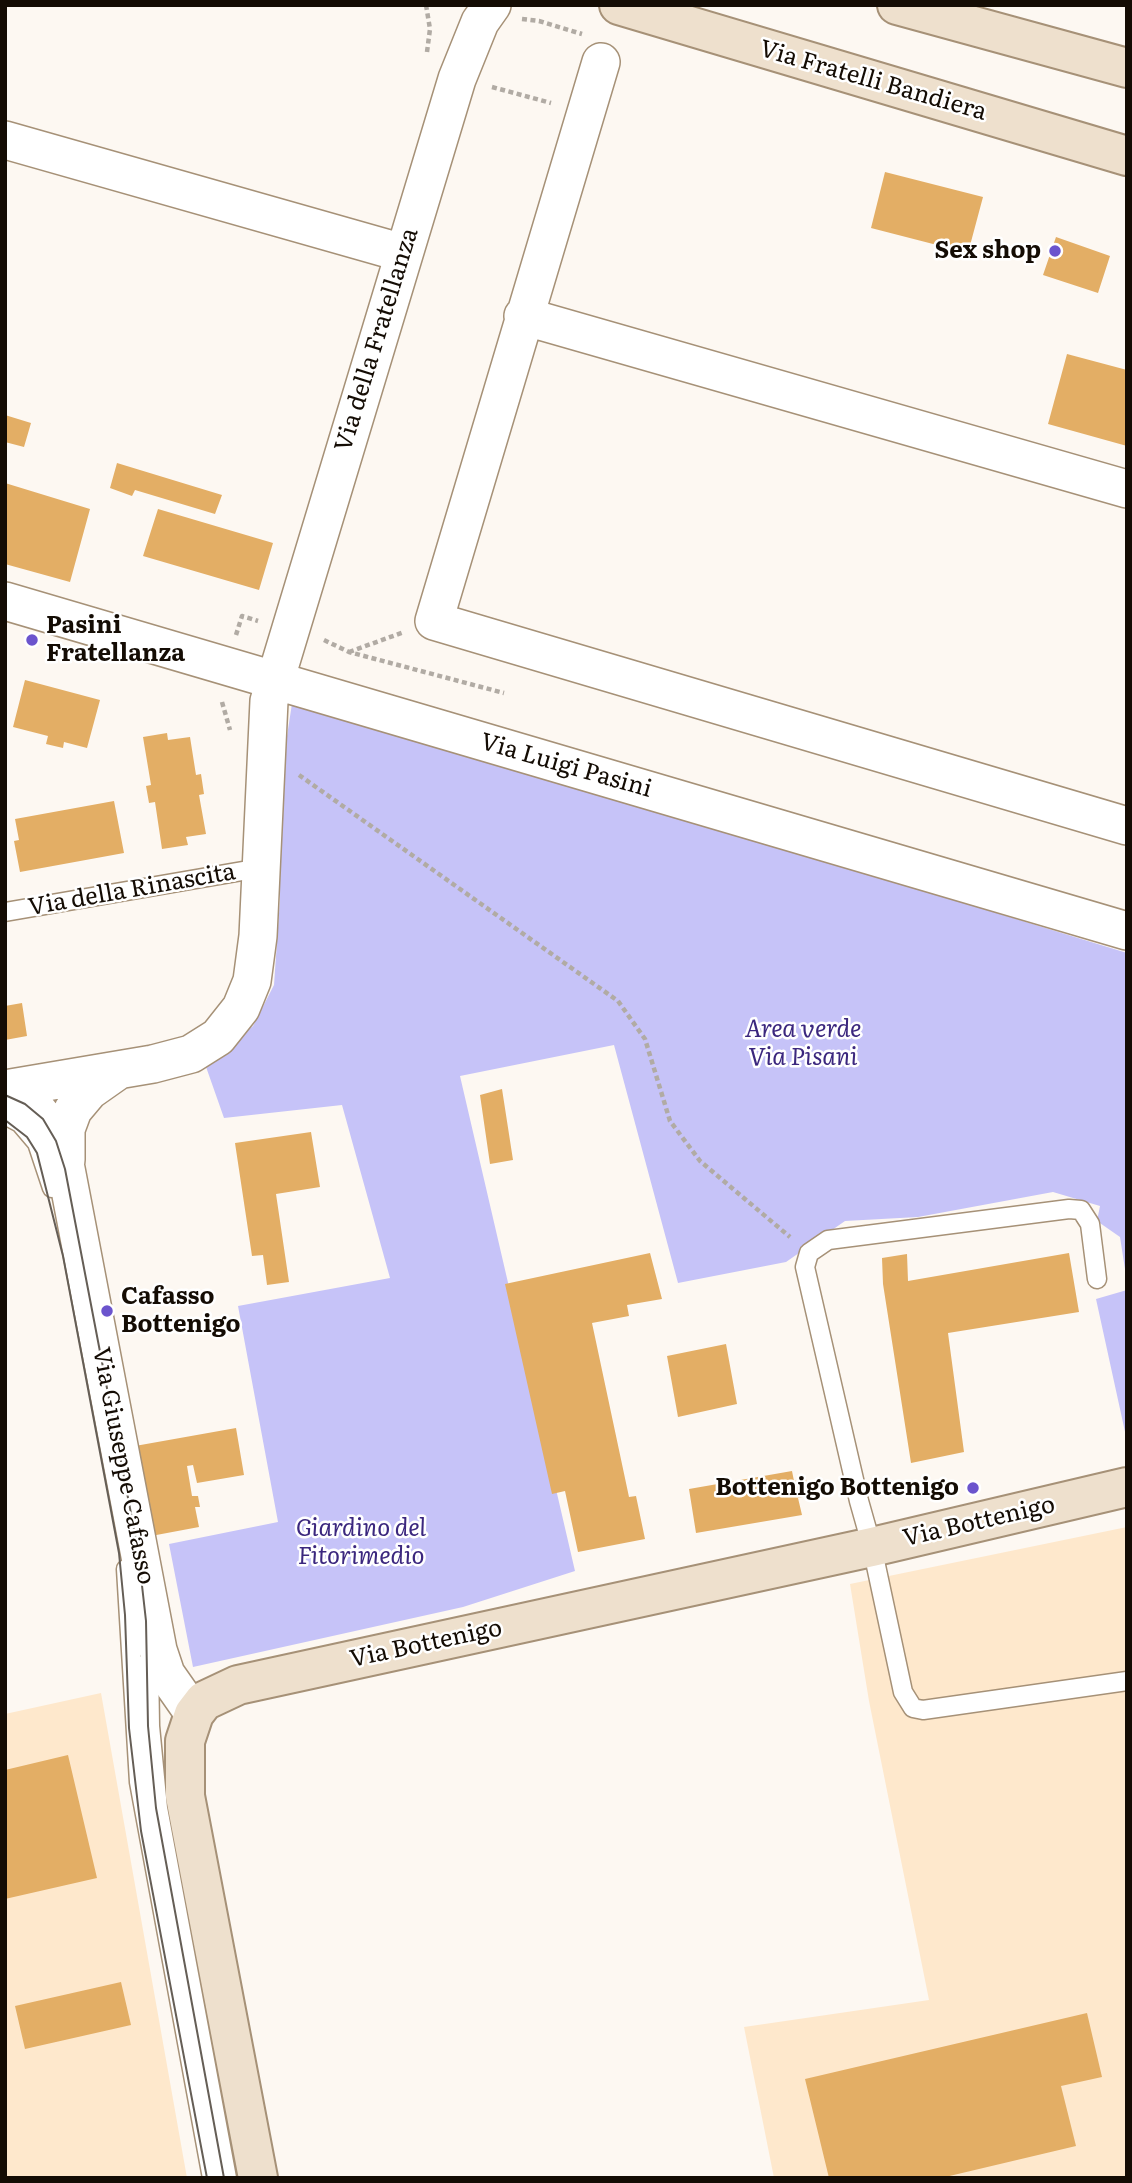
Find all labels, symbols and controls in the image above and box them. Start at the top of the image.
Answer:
street label: Via Fratelli Bandiera [756,35,990,127]
street label: Via della Fratellanza [329,225,425,455]
place label: Sex shop [935,237,1041,265]
marker: Sex shop [1047,243,1063,259]
place label: Pasini Fratellanza [46,612,185,668]
marker: Pasini Fratellanza [24,632,40,648]
street label: Via Luigi Pasini [477,728,655,804]
street label: Via della Rinascita [26,858,238,922]
park label: Area verde Via Pisani [745,1016,861,1072]
place label: Cafasso Bottenigo [121,1283,240,1339]
marker: Cafasso Bottenigo [99,1303,115,1319]
street label: Via Giuseppe Cafasso [86,1345,160,1587]
place label: Bottenigo Bottenigo [715,1474,959,1502]
marker: Bottenigo Bottenigo [965,1480,981,1496]
street label: Via Bottenigo [900,1491,1058,1553]
park label: Giardino del Fitorimedio [296,1515,426,1571]
street label: Via Bottenigo [347,1614,505,1674]

